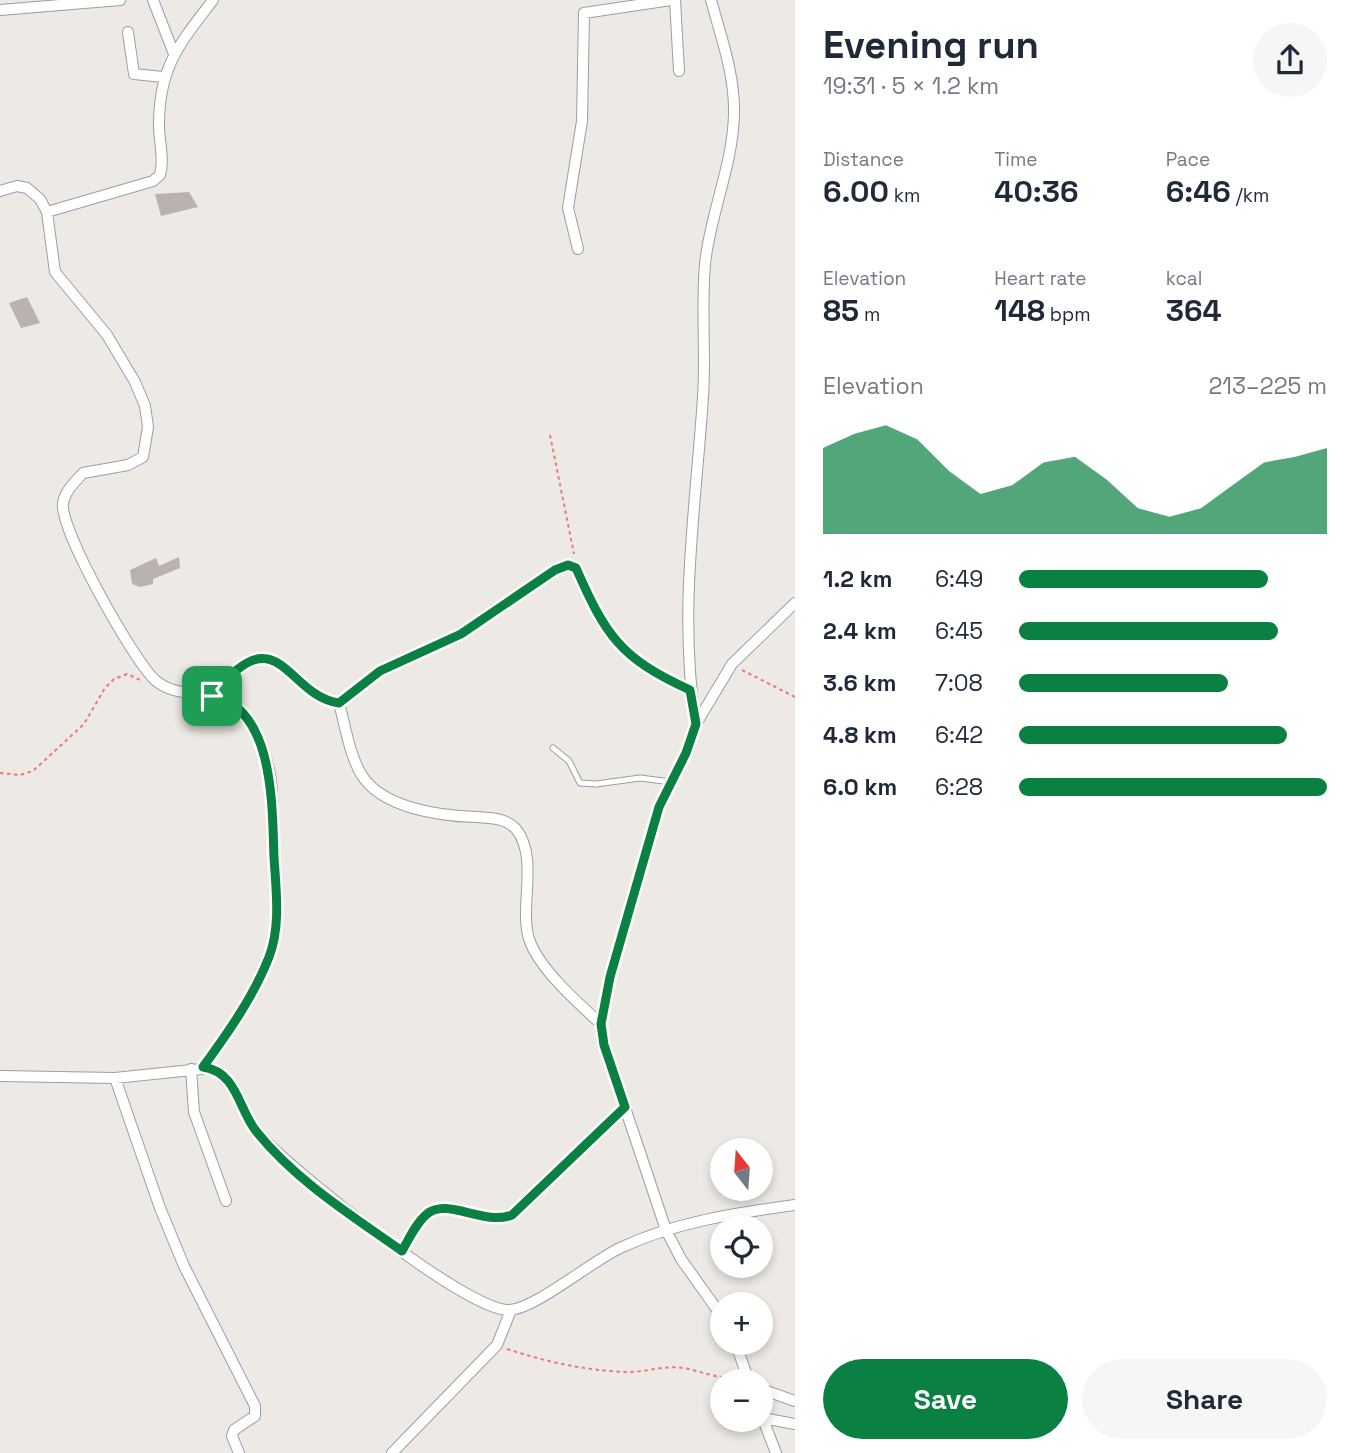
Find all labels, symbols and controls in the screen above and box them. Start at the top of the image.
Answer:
text: Evening run [823,21,1039,69]
button: share [1253,23,1327,97]
text: 19:31 · 5 × 1.2 km [823,71,999,101]
text: Distance [823,147,904,172]
text: Time [994,147,1038,172]
text: Pace [1166,147,1210,172]
text: 6.00 [823,172,889,211]
text: 40:36 [994,172,1079,211]
text: 6:46 [1166,172,1231,211]
text: km [889,183,920,208]
text: /km [1231,183,1269,208]
text: Elevation [823,266,906,291]
text: Heart rate [994,266,1087,291]
text: kcal [1166,266,1202,291]
text: 85 [823,291,859,330]
text: 148 [994,291,1045,330]
text: 364 [1166,291,1222,330]
text: m [859,302,880,327]
text: bpm [1045,302,1091,327]
text: Elevation [823,371,924,401]
text: 213–225 m [1208,371,1327,401]
text: 1.2 km [823,564,892,594]
text: 6:49 [935,564,983,594]
text: 2.4 km [823,616,897,646]
text: 6:45 [935,616,983,646]
pin [182,666,242,726]
text: 3.6 km [823,668,896,698]
text: 7:08 [935,668,983,698]
icon: arrive [193,677,231,715]
text: 4.8 km [823,720,897,750]
text: 6:42 [935,720,983,750]
text: 6.0 km [823,772,897,802]
text: 6:28 [935,772,983,802]
north arrow [710,1138,774,1200]
map controls [710,1138,773,1432]
button: locate [710,1215,773,1278]
button: + [710,1292,773,1355]
button: Save [823,1359,1068,1439]
button: Share [1082,1359,1327,1439]
button: − [710,1369,773,1432]

